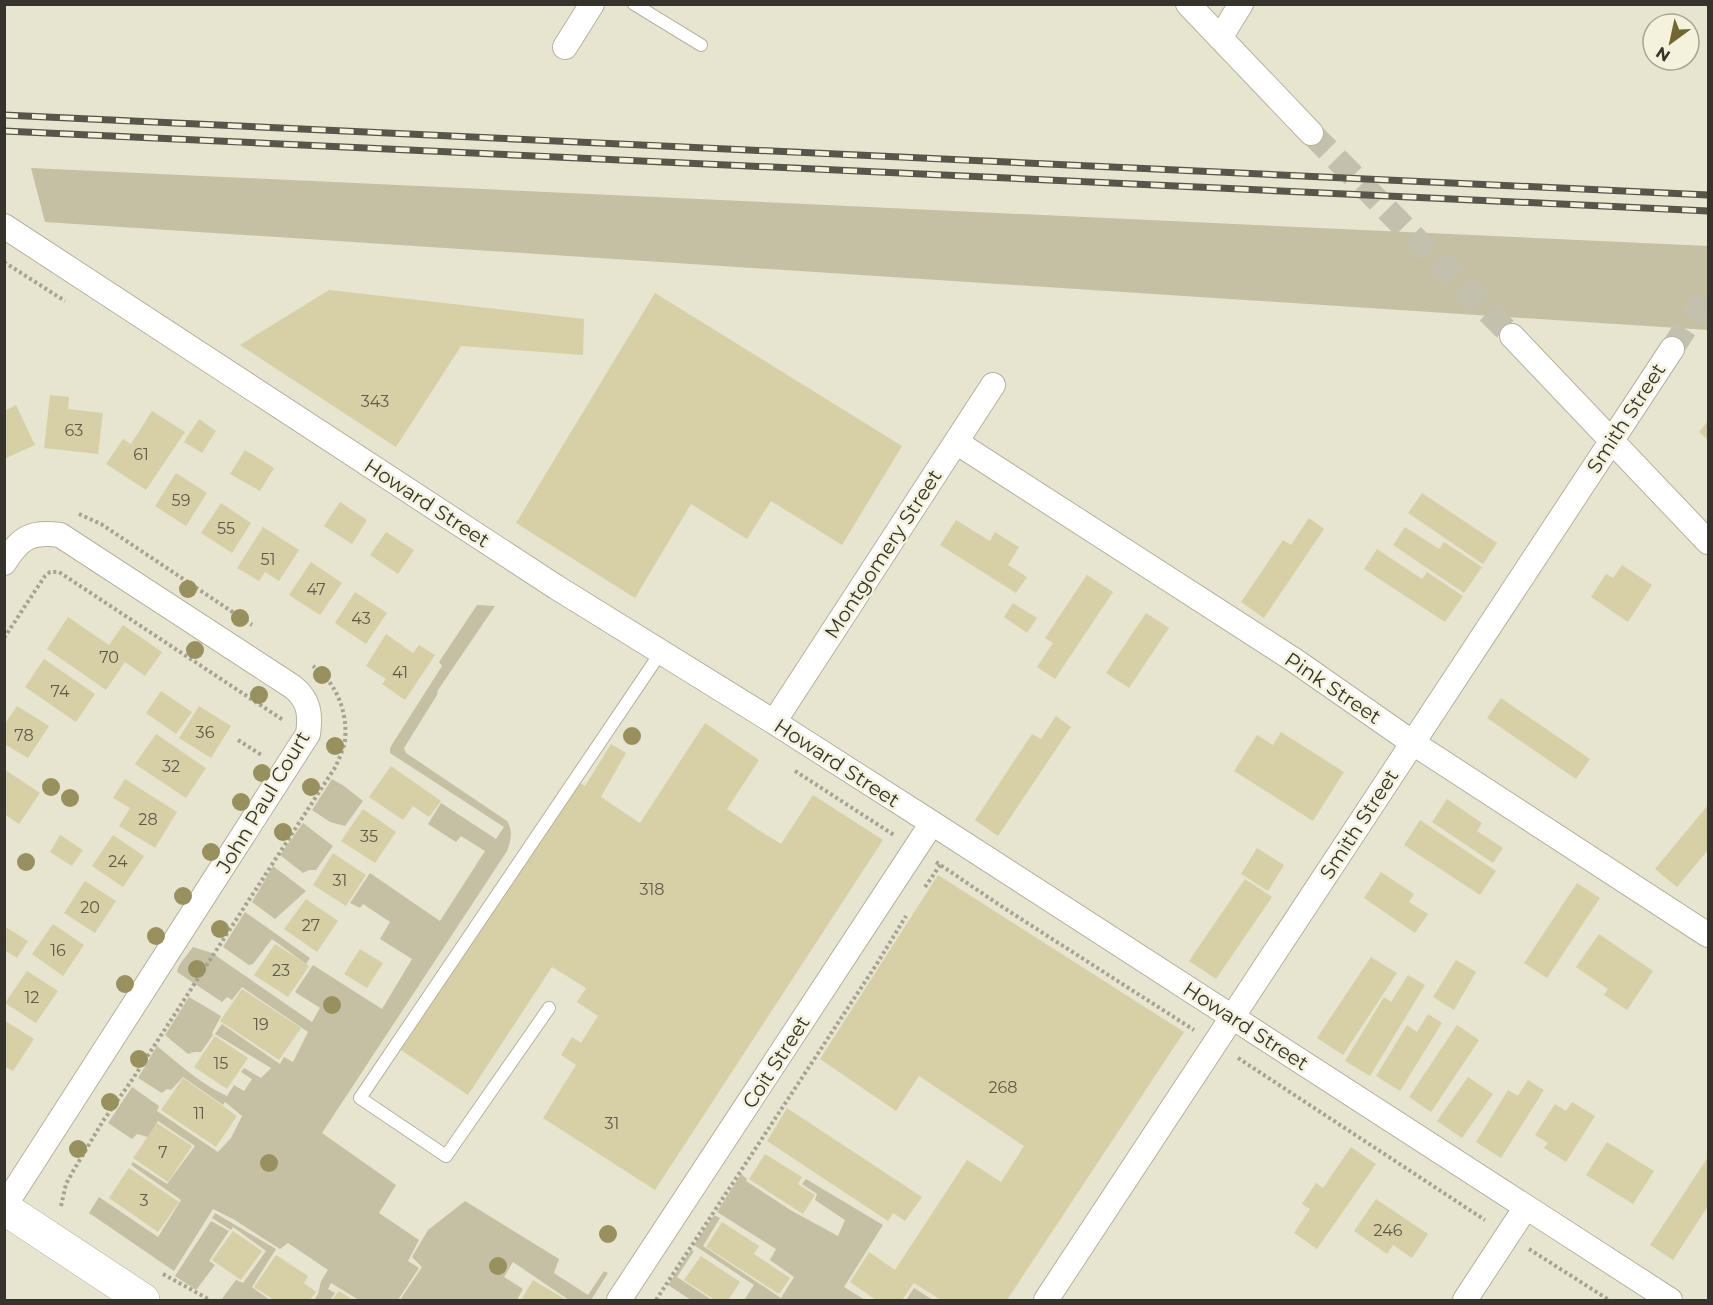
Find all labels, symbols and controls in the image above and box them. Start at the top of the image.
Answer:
north arrow [1641,12,1701,72]
text: N [1653,43,1674,66]
street label: Smith Street [1582,359,1670,477]
house number: 343 [361,392,389,411]
house number: 63 [65,421,83,440]
house number: 61 [133,445,149,464]
street label: Howard Street [360,454,494,552]
street label: Montgomery Street [819,465,947,643]
house number: 59 [172,491,190,510]
house number: 55 [217,519,235,538]
house number: 51 [261,550,275,569]
house number: 47 [306,580,326,599]
house number: 43 [351,609,371,628]
street label: Pink Street [1280,647,1386,729]
house number: 70 [99,648,119,667]
house number: 41 [392,663,408,682]
house number: 74 [51,682,70,701]
street label: Howard Street [770,714,904,812]
house number: 36 [196,723,215,742]
house number: 78 [14,726,34,745]
street label: John Paul Court [211,727,315,878]
house number: 32 [162,757,180,776]
street label: Smith Street [1315,765,1403,883]
house number: 28 [138,810,158,829]
house number: 35 [360,827,378,846]
house number: 24 [108,852,128,871]
house number: 31 [333,871,347,890]
house number: 318 [639,880,665,899]
house number: 20 [80,898,100,917]
house number: 27 [302,916,320,935]
house number: 16 [50,941,66,960]
house number: 23 [272,961,290,980]
street label: Howard Street [1179,977,1313,1075]
house number: 12 [25,988,39,1007]
street label: Coit Street [737,1011,815,1113]
house number: 19 [253,1015,269,1034]
house number: 15 [214,1054,228,1073]
house number: 268 [988,1078,1018,1097]
house number: 11 [193,1104,205,1123]
house number: 31 [605,1114,619,1133]
house number: 7 [158,1143,168,1162]
house number: 3 [139,1191,149,1210]
house number: 246 [1373,1221,1403,1240]

